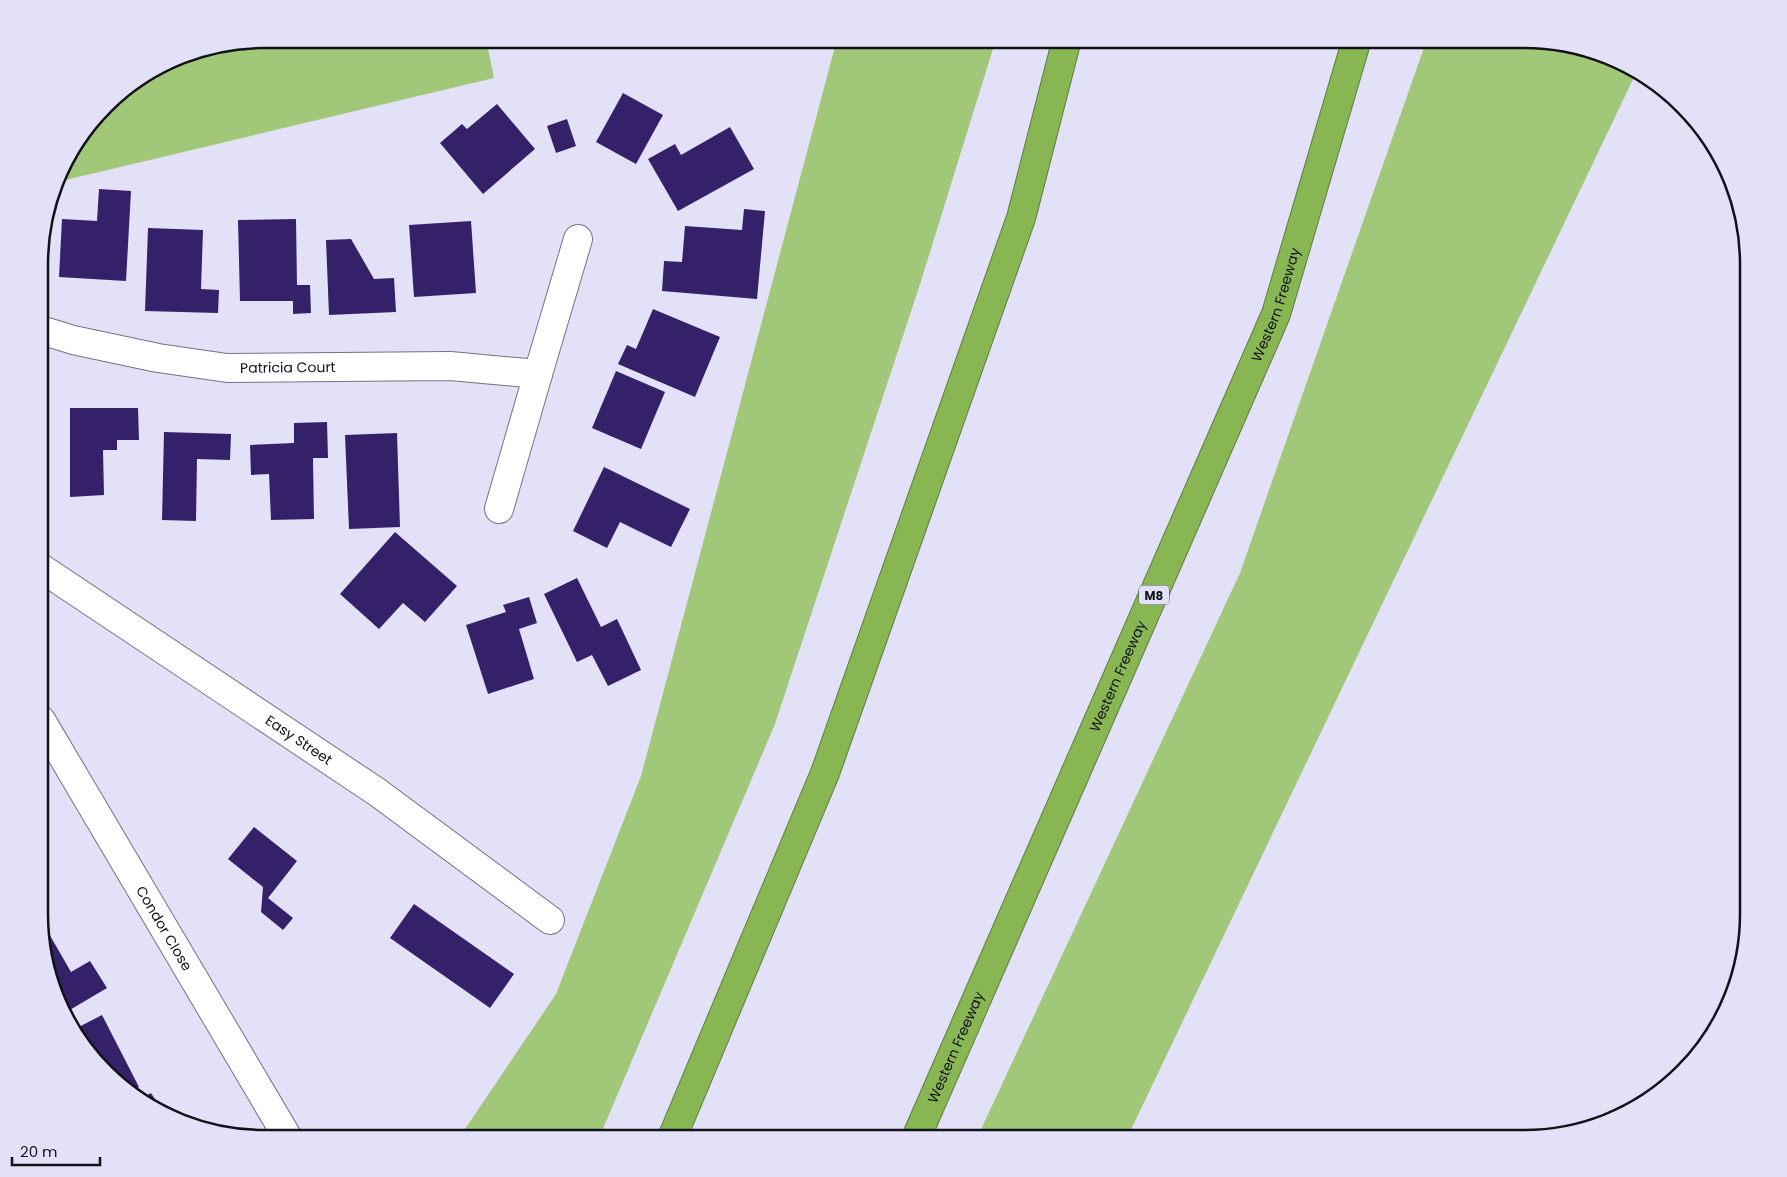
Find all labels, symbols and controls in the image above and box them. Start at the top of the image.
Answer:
street label: Western Freeway [1246,245,1305,365]
street label: Patricia Court [240,357,336,378]
road number: M8 [1139,586,1169,604]
street label: Western Freeway [1085,617,1151,735]
street label: Easy Street [261,710,336,770]
street label: Condor Close [131,882,197,975]
street label: Western Freeway [922,988,989,1106]
scale bar [12,1134,100,1166]
text: 20 m [20,1141,58,1162]

